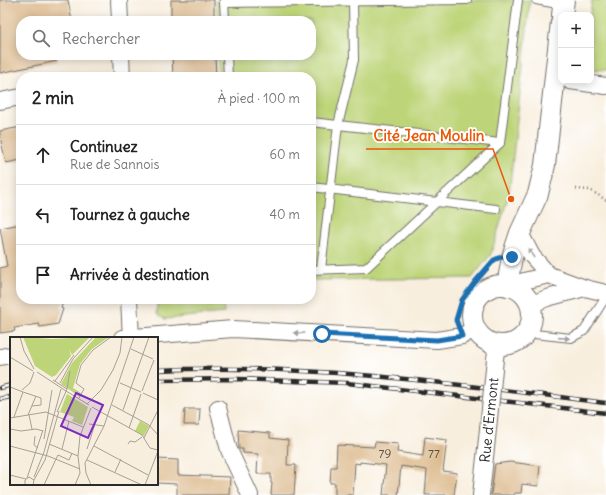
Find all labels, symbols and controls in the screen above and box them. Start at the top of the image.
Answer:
map controls [558,12,594,84]
button: + [558,12,594,48]
search box [16,16,316,60]
icon: search [30,27,52,49]
text: Rechercher [62,29,140,48]
button: − [558,48,594,84]
text: 2 min [32,87,74,109]
text: À pied · 100 m [218,90,300,107]
callout: Cité Jean Moulin [366,122,493,149]
text: Cité Jean Moulin [374,126,485,145]
text: Continuez [70,137,138,156]
icon: ahead [32,144,54,166]
text: 60 m [269,146,300,163]
text: Rue de Sannois [70,156,159,173]
icon: left [32,204,54,226]
text: Tournez à gauche [70,205,190,224]
text: 40 m [269,206,300,223]
one-way arrow [527,247,534,259]
route end [503,248,521,266]
icon: arrive [32,264,54,286]
text: Arrivée à destination [70,265,209,284]
route start [313,325,331,343]
one-way arrow [293,329,305,336]
one-way arrow [558,334,570,341]
inset map [10,337,158,485]
street label: Rue d'Ermont [476,376,502,463]
house number: 79 [379,446,391,461]
house number: 77 [428,446,440,461]

